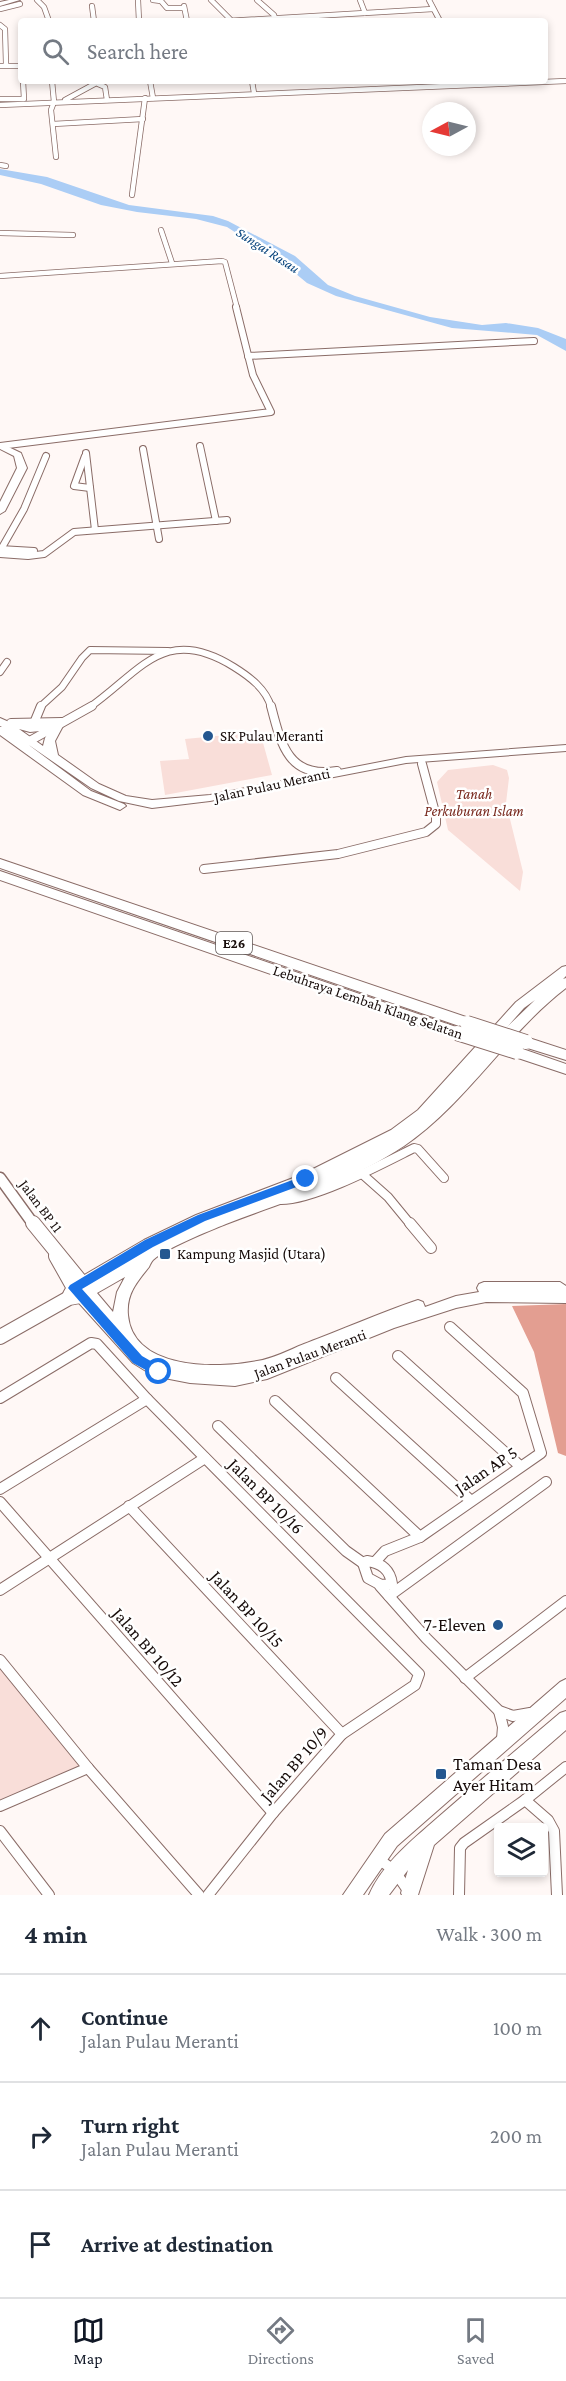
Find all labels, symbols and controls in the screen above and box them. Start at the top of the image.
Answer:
search box [18,18,548,84]
icon: search [39,35,72,68]
text: Search here [87,39,188,64]
north arrow [422,102,476,156]
water label: Sungai Rasau [234,224,302,276]
place label: SK Pulau Meranti [220,728,324,744]
marker: SK Pulau Meranti [201,729,215,743]
street label: Jalan Pulau Meranti [211,765,332,807]
park label: Tanah Perkuburan Islam [424,786,524,819]
road number: E26 [216,932,252,954]
street label: Lebuhraya Lembah Klang Selatan [271,962,465,1043]
route end [292,1165,318,1191]
street label: Jalan BP 11 [14,1175,66,1236]
place label: Kampung Masjid (Utara) [177,1246,326,1263]
marker: Kampung Masjid (Utara) [158,1247,172,1261]
street label: Jalan Pulau Meranti [250,1326,369,1383]
route start [145,1358,171,1384]
street label: Jalan AP 5 [449,1442,521,1499]
street label: Jalan BP 10/16 [223,1453,308,1538]
street label: Jalan BP 10/15 [205,1565,288,1652]
street label: Jalan BP 10/12 [107,1602,188,1691]
place label: 7-Eleven [423,1615,486,1635]
marker: 7-Eleven [491,1618,505,1632]
street label: Jalan BP 10/9 [255,1722,332,1807]
place label: Taman Desa Ayer Hitam [453,1754,542,1795]
marker: Taman Desa Ayer Hitam [434,1767,448,1781]
map controls [494,1823,548,1877]
button: layers [494,1823,548,1877]
text: 4 min [24,1920,88,1949]
text: Walk · 300 m [436,1923,542,1945]
text: Continue [81,2005,168,2030]
icon: ahead [24,2012,57,2045]
text: 100 m [493,2017,542,2039]
text: Jalan Pulau Meranti [81,2030,239,2052]
text: Turn right [81,2113,179,2138]
icon: right [24,2120,57,2153]
text: 200 m [490,2125,542,2147]
text: Jalan Pulau Meranti [81,2138,239,2160]
icon: arrive [24,2228,57,2261]
text: Arrive at destination [81,2232,273,2257]
tab: Map [72,2314,105,2367]
tab: Directions [248,2314,314,2367]
tab: Saved [457,2314,494,2367]

